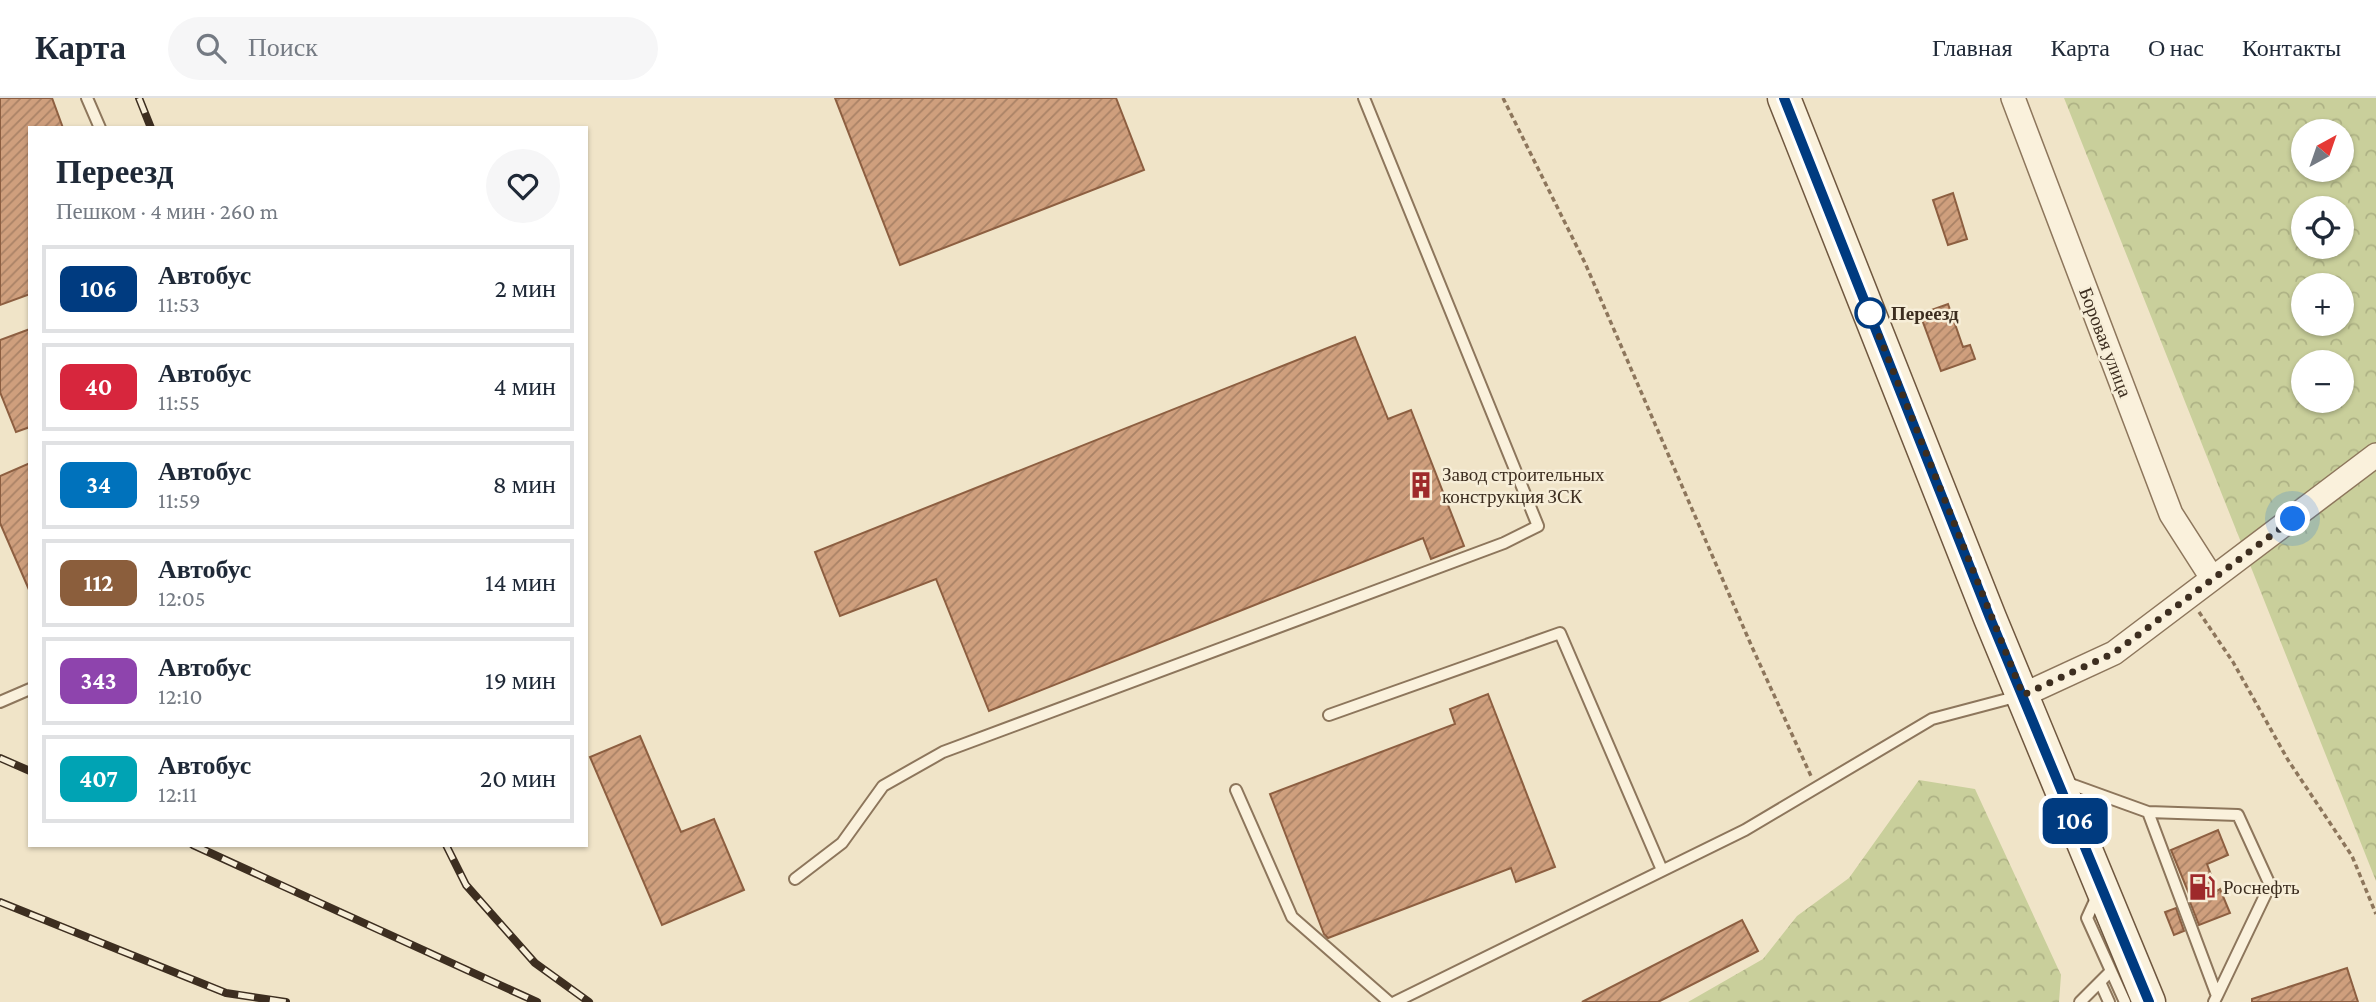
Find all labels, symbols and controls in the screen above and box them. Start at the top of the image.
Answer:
search box [168,17,658,80]
text: Карта [35,29,126,66]
icon: search [192,29,230,67]
text: Поиск [248,33,318,62]
text: Главная [1932,34,2013,61]
text: Карта [2051,34,2110,61]
text: О нас [2148,34,2204,61]
text: Контакты [2242,34,2341,61]
north arrow [2291,119,2354,182]
map controls [2291,119,2354,413]
button: heart [486,149,560,223]
text: Переезд [56,153,173,190]
button: locate [2291,196,2354,259]
text: Пешком · 4 мин · 260 m [56,198,278,224]
text: Автобус [158,261,251,290]
button: + [2291,273,2354,336]
text: 2 мин [494,274,556,303]
text: 106 [80,275,117,302]
street label: Боровая улица [2075,284,2136,401]
text: 11:53 [158,291,200,317]
marker: Переезд [1855,298,1885,328]
place label: Переезд [1891,303,1959,324]
button: − [2291,350,2354,413]
text: Автобус [158,359,251,388]
text: 4 мин [494,372,556,401]
text: 40 [85,373,112,400]
text: 11:55 [158,389,200,415]
text: Автобус [158,457,251,486]
place label: Завод строительных конструкция ЗСК [1442,464,1605,507]
text: 8 мин [493,470,556,499]
building icon: Завод строительных конструкция ЗСК [1406,470,1436,500]
text: 34 [86,471,111,498]
text: 11:59 [158,487,201,513]
your location [2275,501,2310,536]
text: Автобус [158,555,251,584]
text: 14 мин [485,568,556,597]
text: 112 [83,569,114,596]
text: 12:05 [158,585,206,611]
text: Автобус [158,653,251,682]
text: 19 мин [485,666,556,695]
text: 343 [80,667,117,694]
text: 12:10 [158,683,203,709]
text: Автобус [158,751,251,780]
text: 20 мин [480,764,556,793]
text: 407 [79,765,118,792]
text: 12:11 [158,781,197,807]
line badge: 106 [2035,798,2115,844]
text: 106 [2057,807,2093,834]
fuel station icon: Роснефть [2187,872,2217,902]
place label: Роснефть [2223,877,2300,898]

